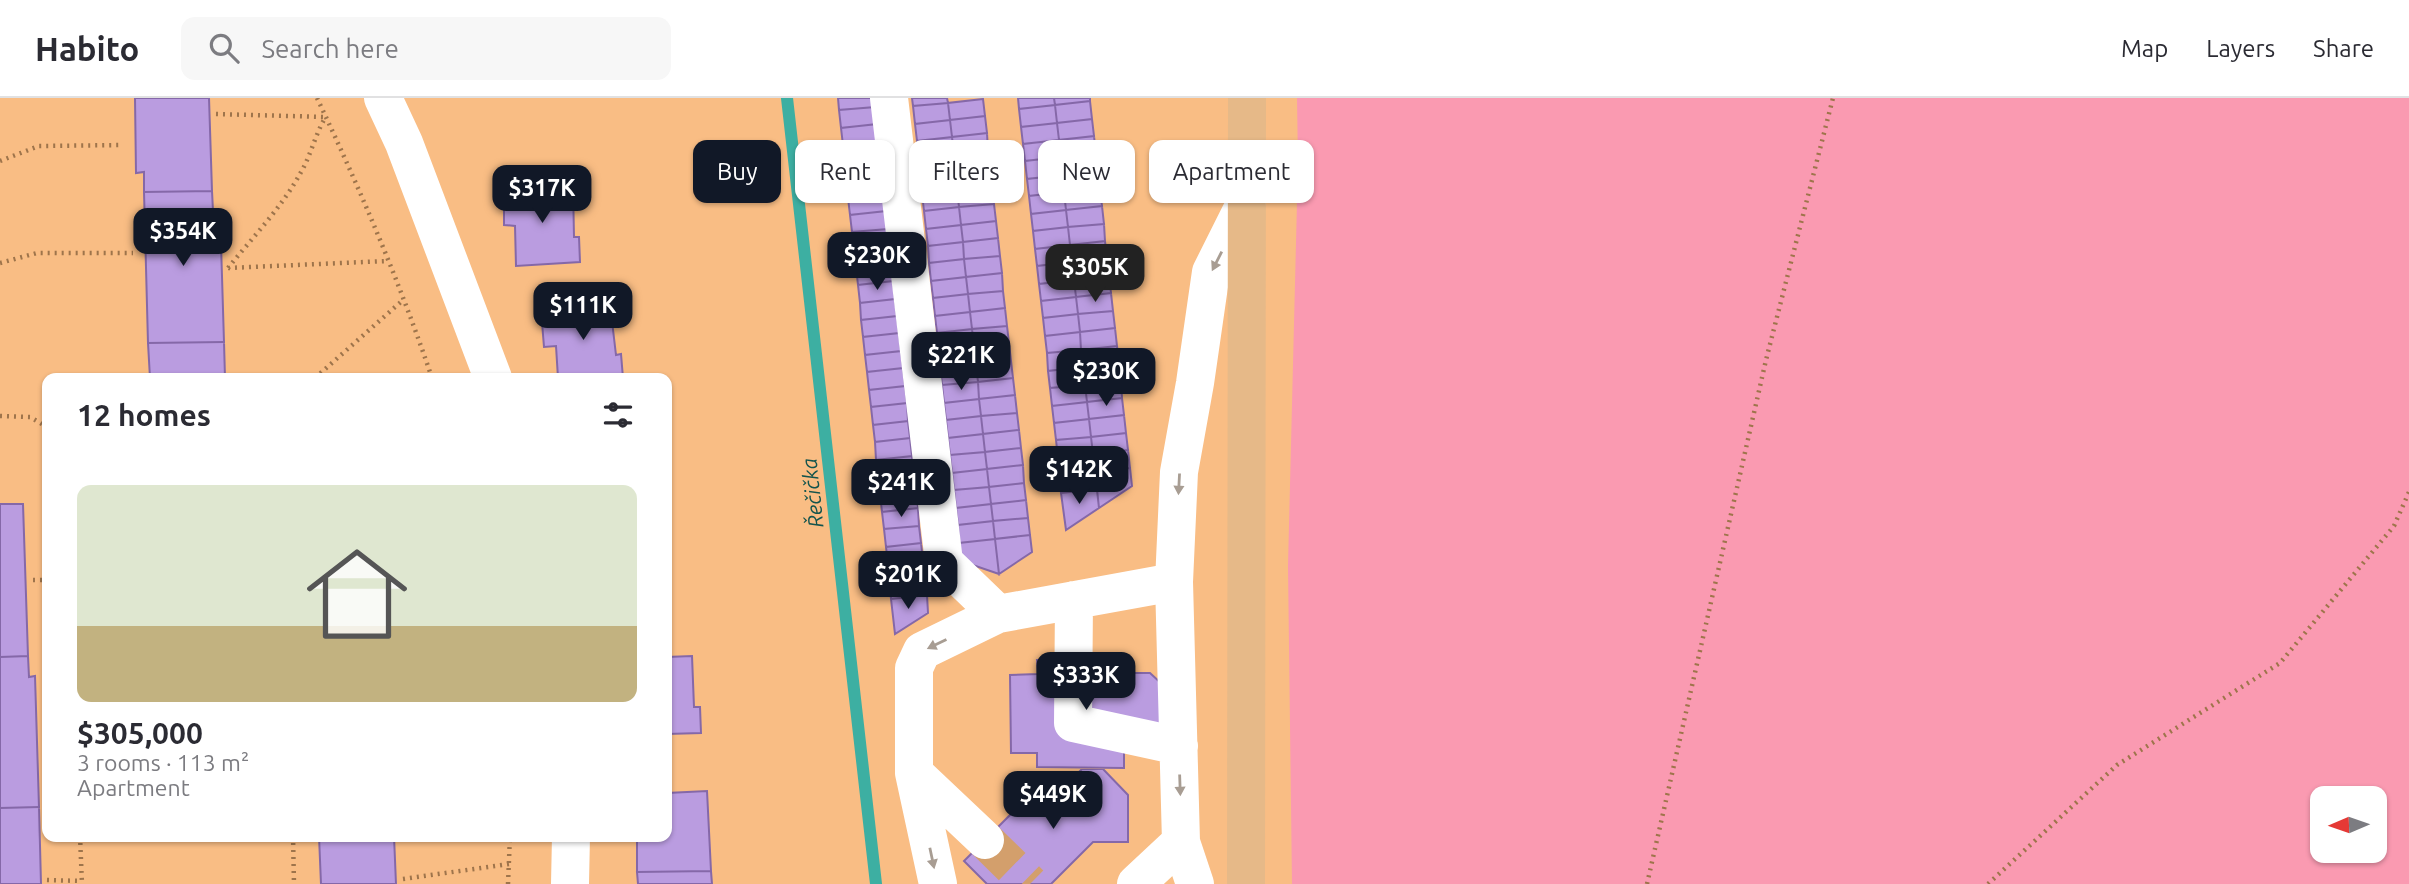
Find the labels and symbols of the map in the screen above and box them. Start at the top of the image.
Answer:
pin: $317K [493,166,591,225]
pin: $354K [134,208,232,268]
pin: $230K [828,232,926,292]
pin: $305K [1046,244,1144,304]
one-way arrow [1211,251,1222,271]
pin: $111K [534,282,632,342]
pin: $221K [912,332,1010,392]
pin: $230K [1057,348,1155,408]
pin: $142K [1030,446,1128,506]
water label: Řečička [796,457,828,529]
pin: $241K [852,460,950,519]
one-way arrow [1173,473,1184,495]
pin: $201K [859,552,957,611]
one-way arrow [927,638,947,649]
pin: $333K [1037,652,1135,712]
pin: $449K [1004,772,1102,831]
one-way arrow [1174,774,1185,796]
north arrow [2310,786,2387,863]
one-way arrow [927,847,938,869]

